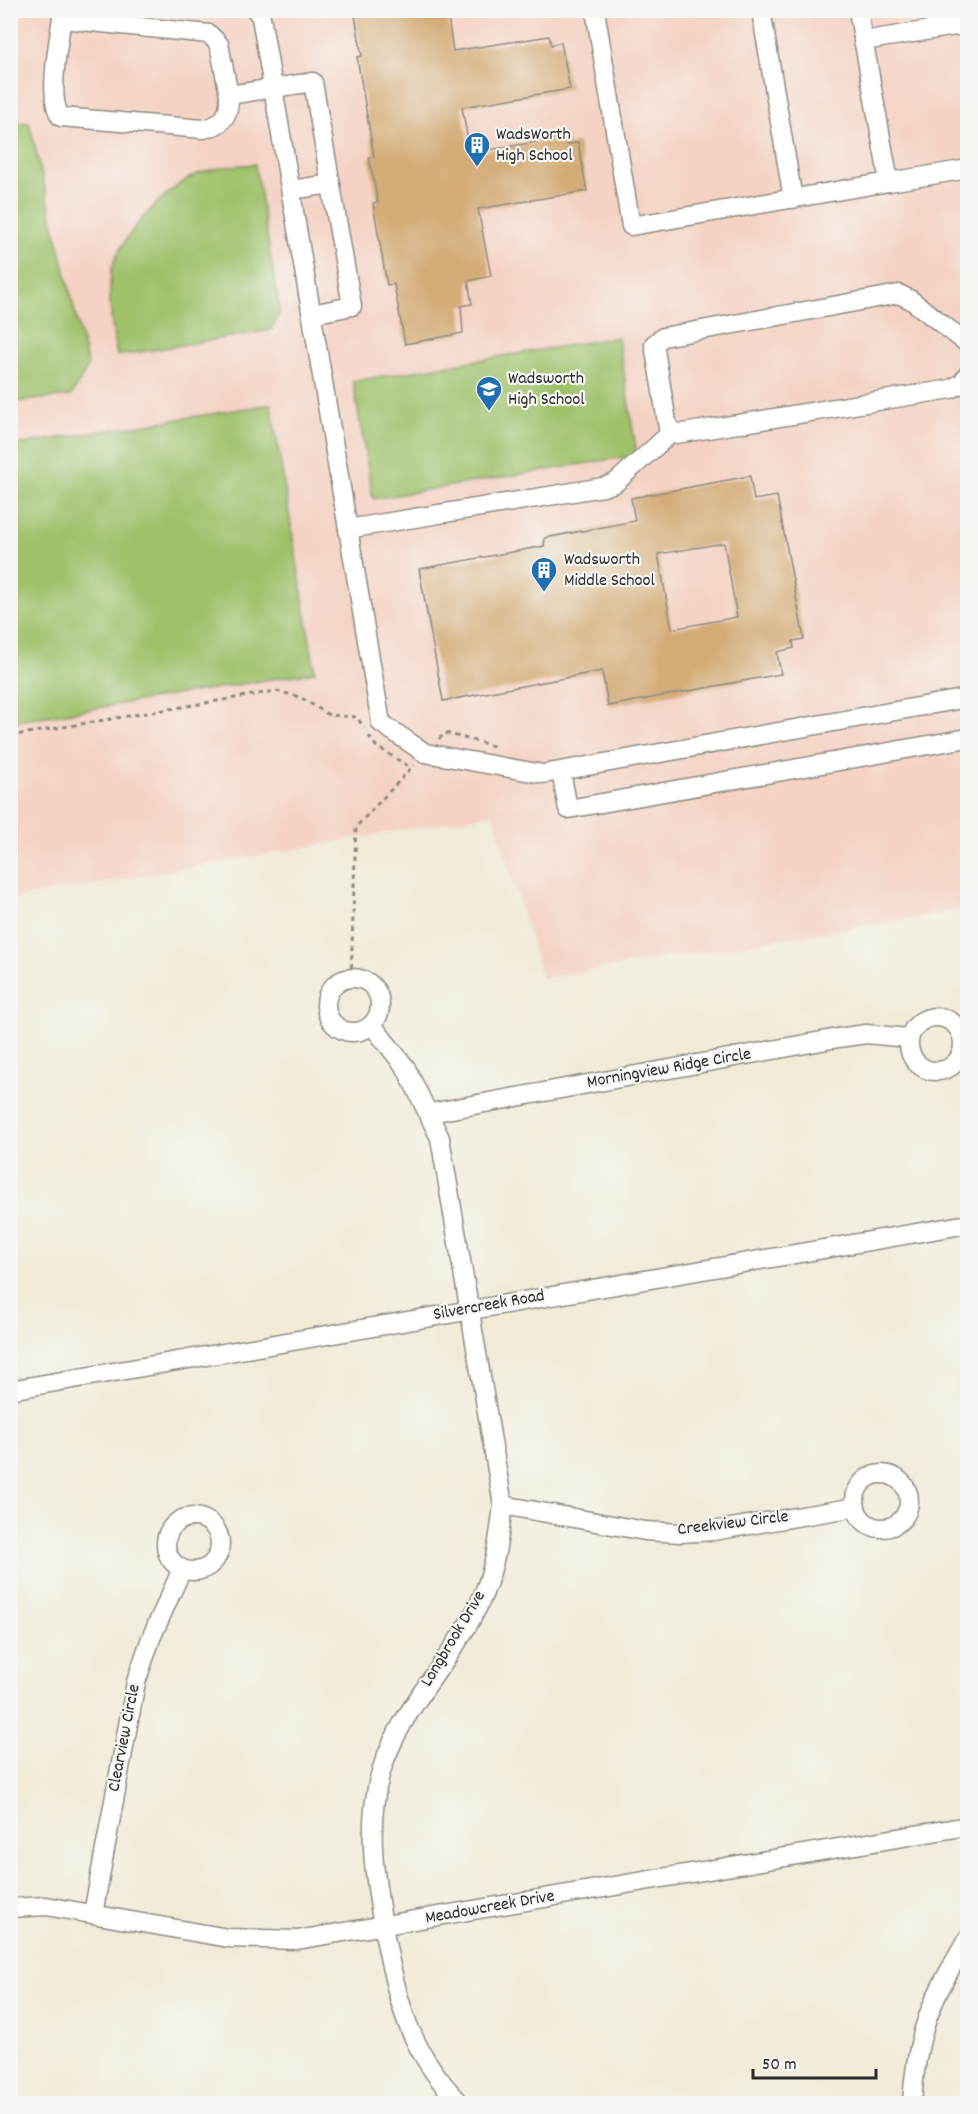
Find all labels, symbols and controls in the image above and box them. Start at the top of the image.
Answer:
place label: WadsWorth High School [496,123,573,169]
building icon: WadsWorth High School [462,130,492,168]
place label: Wadsworth High School [508,367,585,413]
school or university icon: Wadsworth High School [474,374,504,412]
place label: Wadsworth Middle School [564,548,655,594]
building icon: Wadsworth Middle School [529,555,559,593]
street label: Morningview Ridge Circle [585,1042,753,1096]
street label: Silvercreek Road [431,1284,547,1328]
street label: Creekview Circle [676,1505,790,1543]
street label: Longbrook Drive [415,1586,493,1692]
street label: Clearview Circle [102,1682,148,1794]
street label: Meadowcreek Drive [423,1884,557,1932]
scale bar [753,2042,876,2080]
text: 50 m [762,2053,797,2078]

